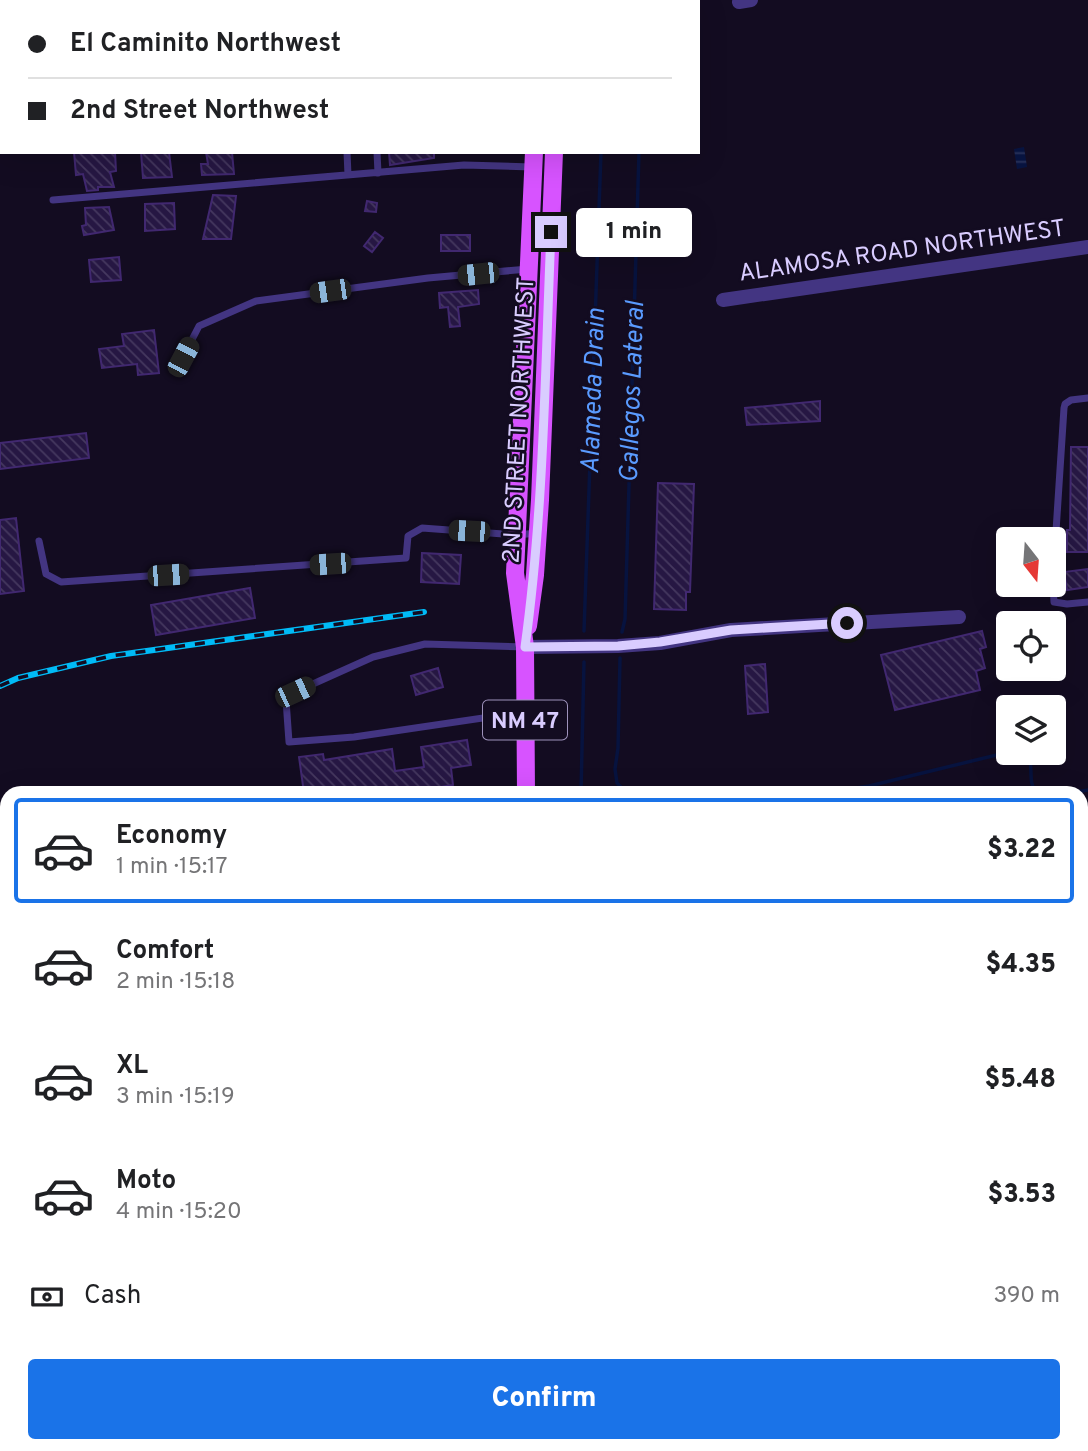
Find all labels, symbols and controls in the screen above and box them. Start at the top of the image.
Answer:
text: El Caminito Northwest [70,28,341,61]
text: 2nd Street Northwest [70,95,329,128]
callout: 1 min [576,208,691,256]
street label: ALAMOSA ROAD NORTHWEST [737,214,1067,290]
route end [535,216,567,248]
text: 1 min [606,218,662,247]
car [457,261,500,287]
street label: 2ND STREET NORTHWEST [498,276,542,564]
car [308,278,353,304]
water label: Gallegos Lateral [614,299,653,483]
water label: Alameda Drain [575,308,614,475]
car [164,334,203,380]
car [448,519,491,543]
north arrow [996,527,1066,597]
map controls [996,527,1066,765]
car [309,552,352,576]
car [147,563,190,587]
route start [831,607,863,639]
button: locate [996,611,1066,681]
car [272,674,319,710]
button: layers [996,695,1066,765]
road number: NM 47 [483,700,567,740]
icon: car [32,819,95,882]
text: Economy [116,820,227,853]
text: $3.22 [987,834,1056,867]
text: 1 min · 15:17 [116,853,228,882]
icon: car [32,934,95,997]
text: Comfort [116,935,214,968]
text: $4.35 [985,949,1056,982]
text: 2 min · 15:18 [116,968,235,997]
icon: car [32,1049,95,1112]
text: XL [116,1050,148,1083]
text: $5.48 [984,1064,1056,1097]
text: 3 min · 15:19 [116,1083,235,1112]
icon: car [32,1164,95,1227]
text: Moto [116,1165,176,1198]
text: $3.53 [988,1179,1056,1212]
text: 4 min · 15:20 [116,1198,242,1227]
icon: cash [28,1278,66,1316]
text: Cash [84,1280,141,1313]
text: 390 m [993,1282,1060,1311]
button: Confirm [28,1359,1060,1439]

